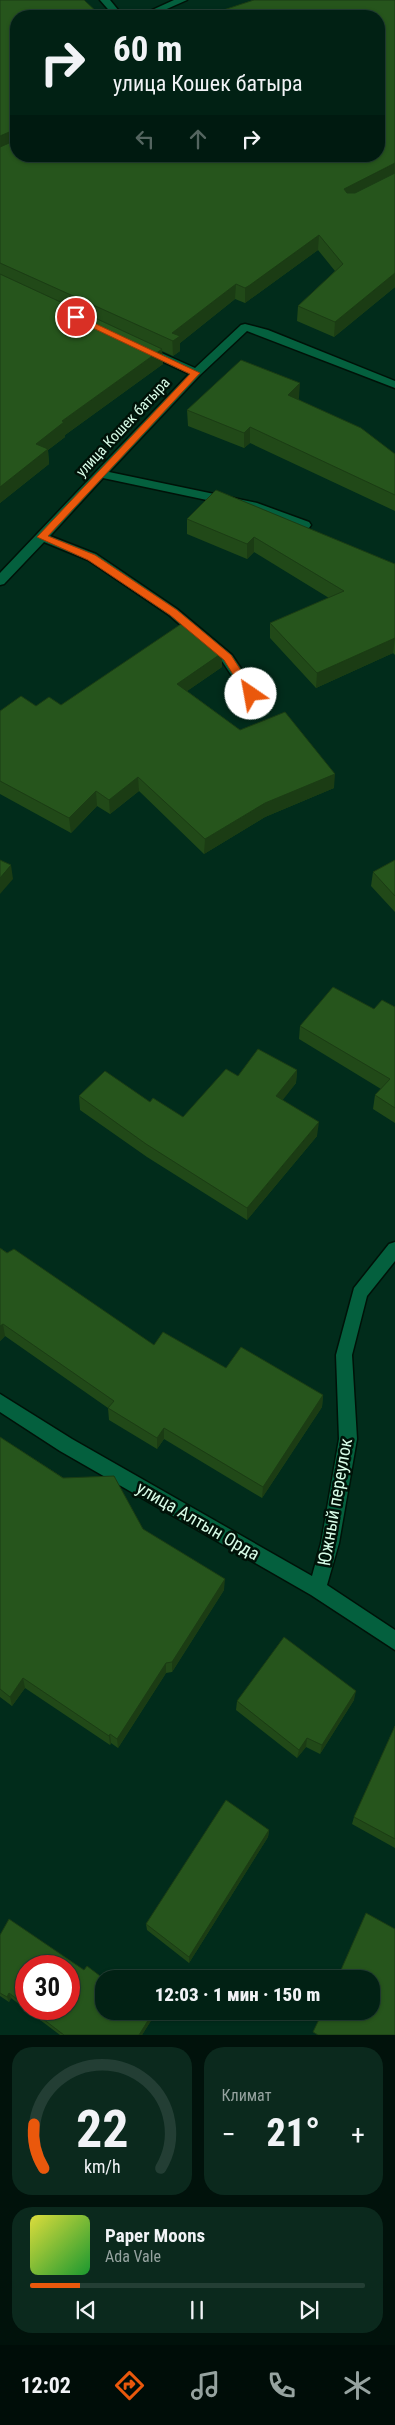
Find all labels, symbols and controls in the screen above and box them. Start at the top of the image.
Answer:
text: 60 m [113,29,182,70]
icon: right [30,30,95,95]
text: улица Кошек батыра [113,71,303,96]
icon: left [131,125,159,153]
icon: ahead [184,125,212,153]
icon: right [237,125,265,153]
pin [55,296,97,338]
icon: arrive [62,303,90,331]
street label: улица Кошек батыра [72,374,174,480]
position arrow [224,667,276,719]
street label: Южный переулок [313,1436,356,1567]
street label: улица Алтын Орда [133,1477,263,1564]
speed limit sign: 30 [15,1955,80,2020]
text: 12:03 · 1 мин · 150 m [155,1983,320,2006]
text: Климат [222,2086,271,2105]
text: 22 [75,2099,128,2160]
text: 21° [267,2111,320,2155]
text: − [222,2118,236,2151]
text: + [351,2118,365,2151]
text: km/h [83,2156,120,2177]
text: Paper Moons [105,2224,205,2247]
text: Ada Vale [105,2247,161,2266]
icon: previous [72,2296,100,2324]
icon: pause [183,2296,211,2324]
icon: next [295,2296,323,2324]
icon: directions [112,2368,147,2403]
icon: music [188,2368,223,2403]
icon: phone [264,2368,299,2403]
icon: climate [340,2368,375,2403]
text: 12:02 [20,2373,71,2398]

